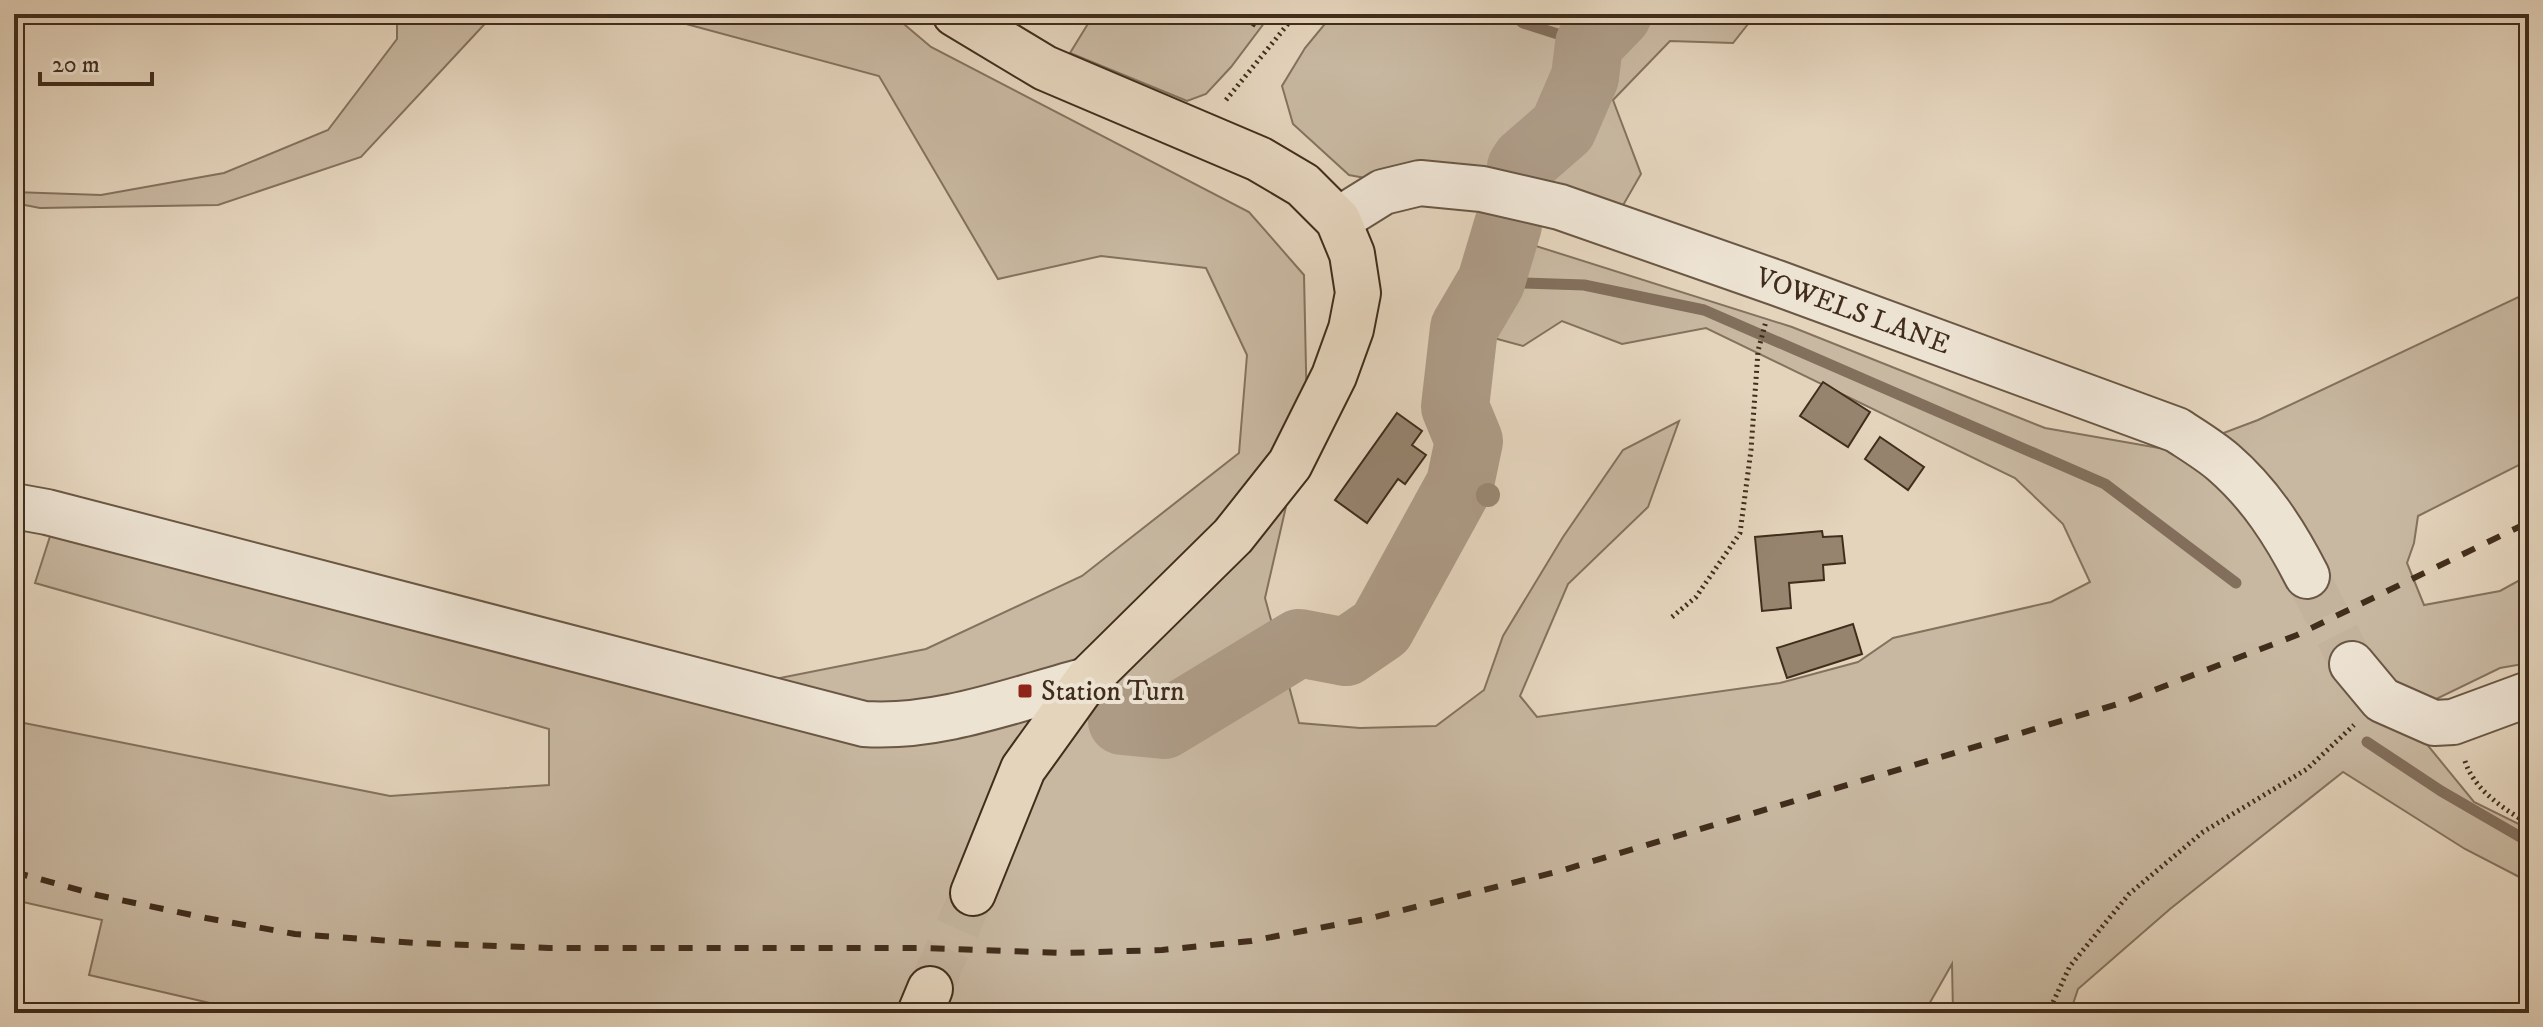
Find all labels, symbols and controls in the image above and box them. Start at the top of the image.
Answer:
scale bar [40,36,152,86]
text: 20 m [52,50,100,80]
street label: VOWELS LANE [1750,259,1955,362]
place label: Station Turn [1041,674,1185,709]
marker: Station Turn [1016,682,1034,700]

